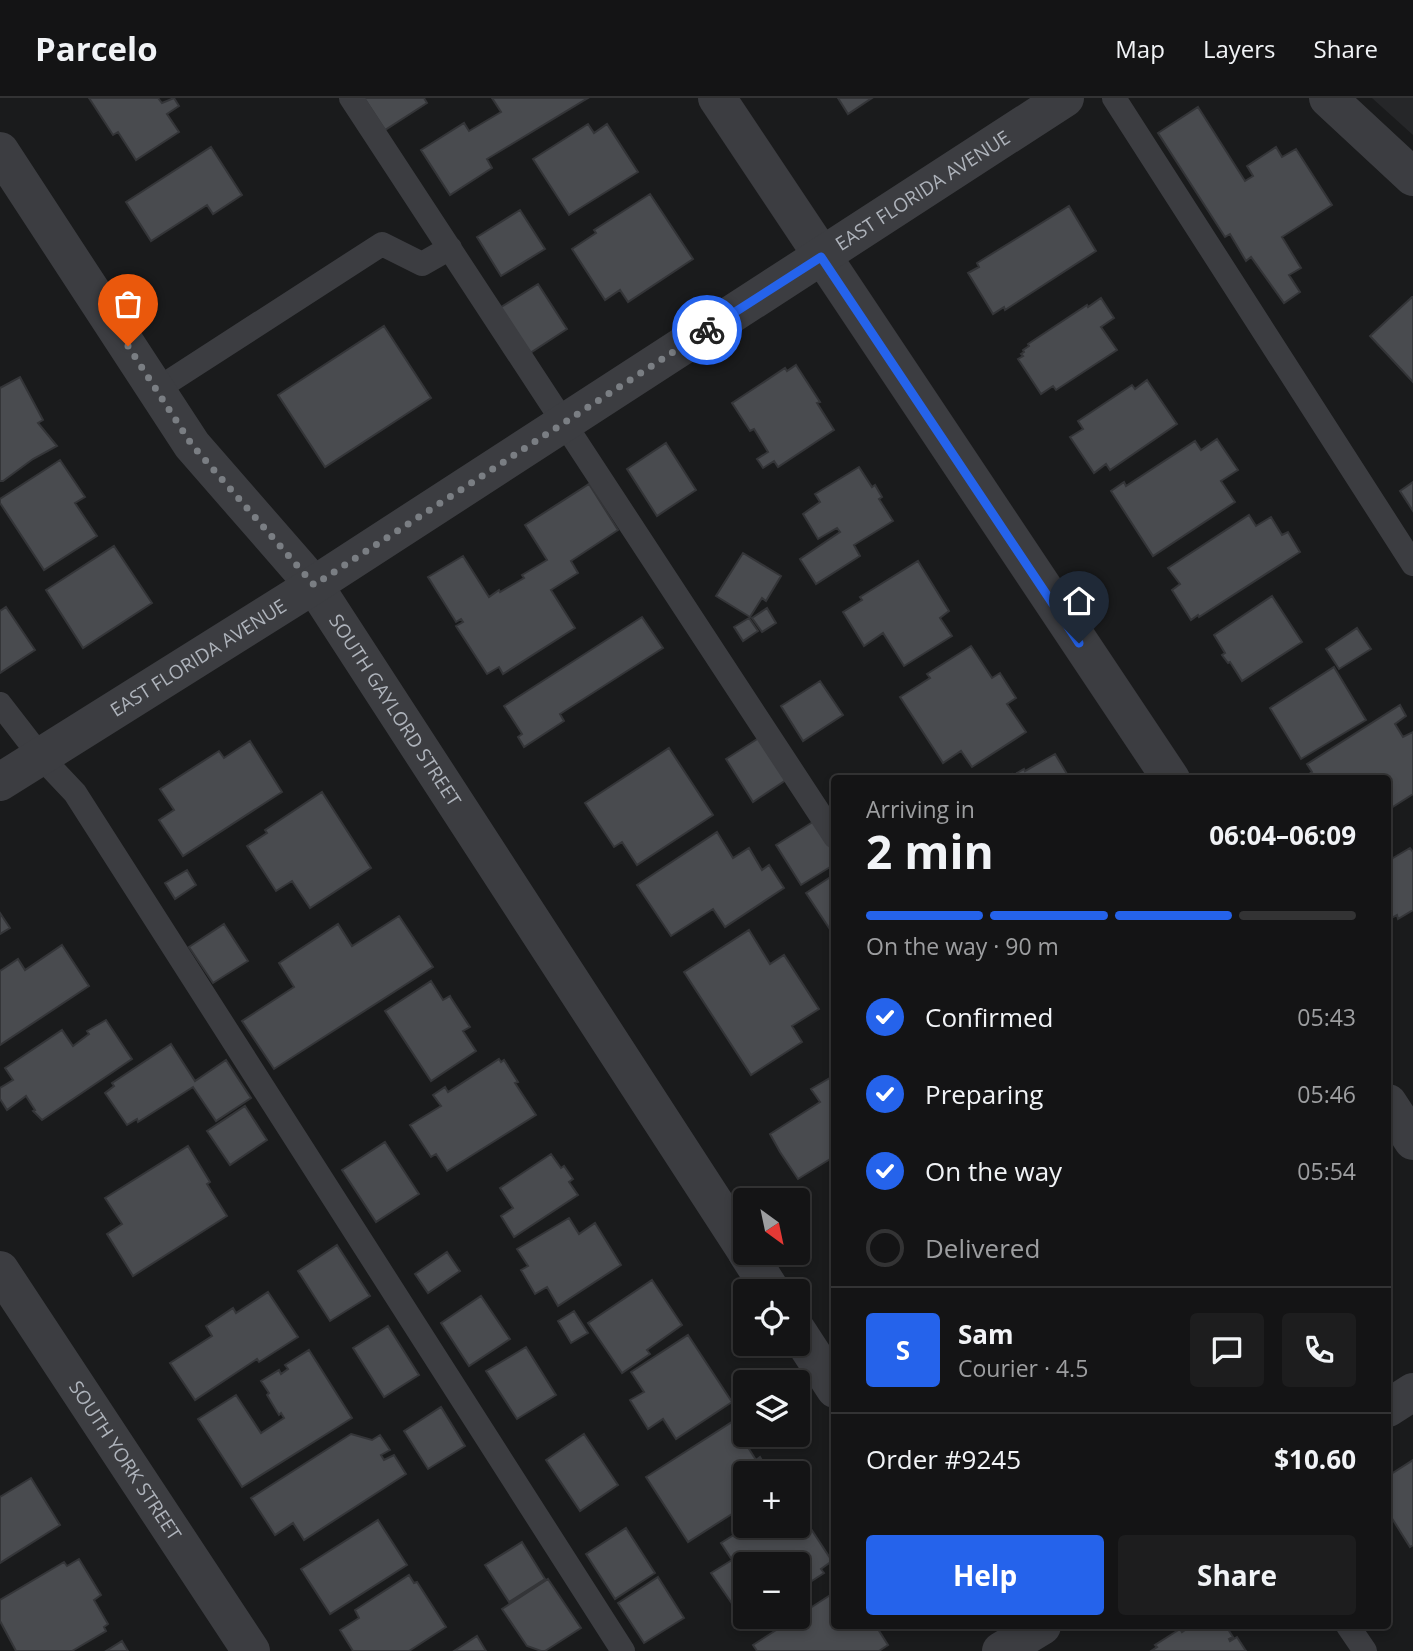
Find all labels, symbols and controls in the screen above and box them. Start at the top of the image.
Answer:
text: Parcelo [35,26,158,71]
text: Map [1115,32,1165,65]
text: Layers [1203,32,1276,65]
text: Share [1314,32,1378,65]
street label: EAST FLORIDA AVENUE [830,124,1015,257]
pin [98,274,158,346]
icon: bag [109,285,147,323]
courier [672,295,742,365]
icon: bike [688,311,726,349]
pin [1049,571,1109,643]
icon: home [1060,582,1098,620]
street label: EAST FLORIDA AVENUE [105,593,291,723]
street label: SOUTH GAYLORD STREET [323,609,467,812]
text: Arriving in [866,793,975,825]
text: 06:04–06:09 [1209,817,1356,853]
text: 2 min [866,820,994,882]
text: On the way · 90 m [866,930,1059,962]
icon: check [866,998,904,1036]
text: Confirmed [925,999,1053,1035]
text: 05:43 [1297,1001,1356,1033]
icon: check [866,1075,904,1113]
text: Preparing [925,1076,1043,1112]
text: 05:46 [1297,1078,1356,1110]
icon: check [866,1152,904,1190]
text: On the way [925,1153,1062,1189]
text: 05:54 [1297,1155,1356,1187]
north arrow [733,1188,810,1265]
map controls [733,1188,810,1629]
text: Delivered [925,1230,1040,1266]
button: locate [733,1279,810,1356]
button: chat [1190,1313,1264,1387]
button: phone [1282,1313,1356,1387]
text: Sam [958,1316,1014,1352]
text: S [896,1332,910,1368]
text: Courier · 4.5 [958,1352,1088,1384]
button: layers [733,1370,810,1447]
street label: SOUTH YORK STREET [63,1375,188,1546]
text: Order #9245 [866,1441,1021,1477]
text: $10.60 [1274,1441,1356,1477]
button: + [733,1461,810,1538]
button: Help [866,1535,1104,1615]
button: Share [1118,1535,1356,1615]
button: − [733,1552,810,1629]

